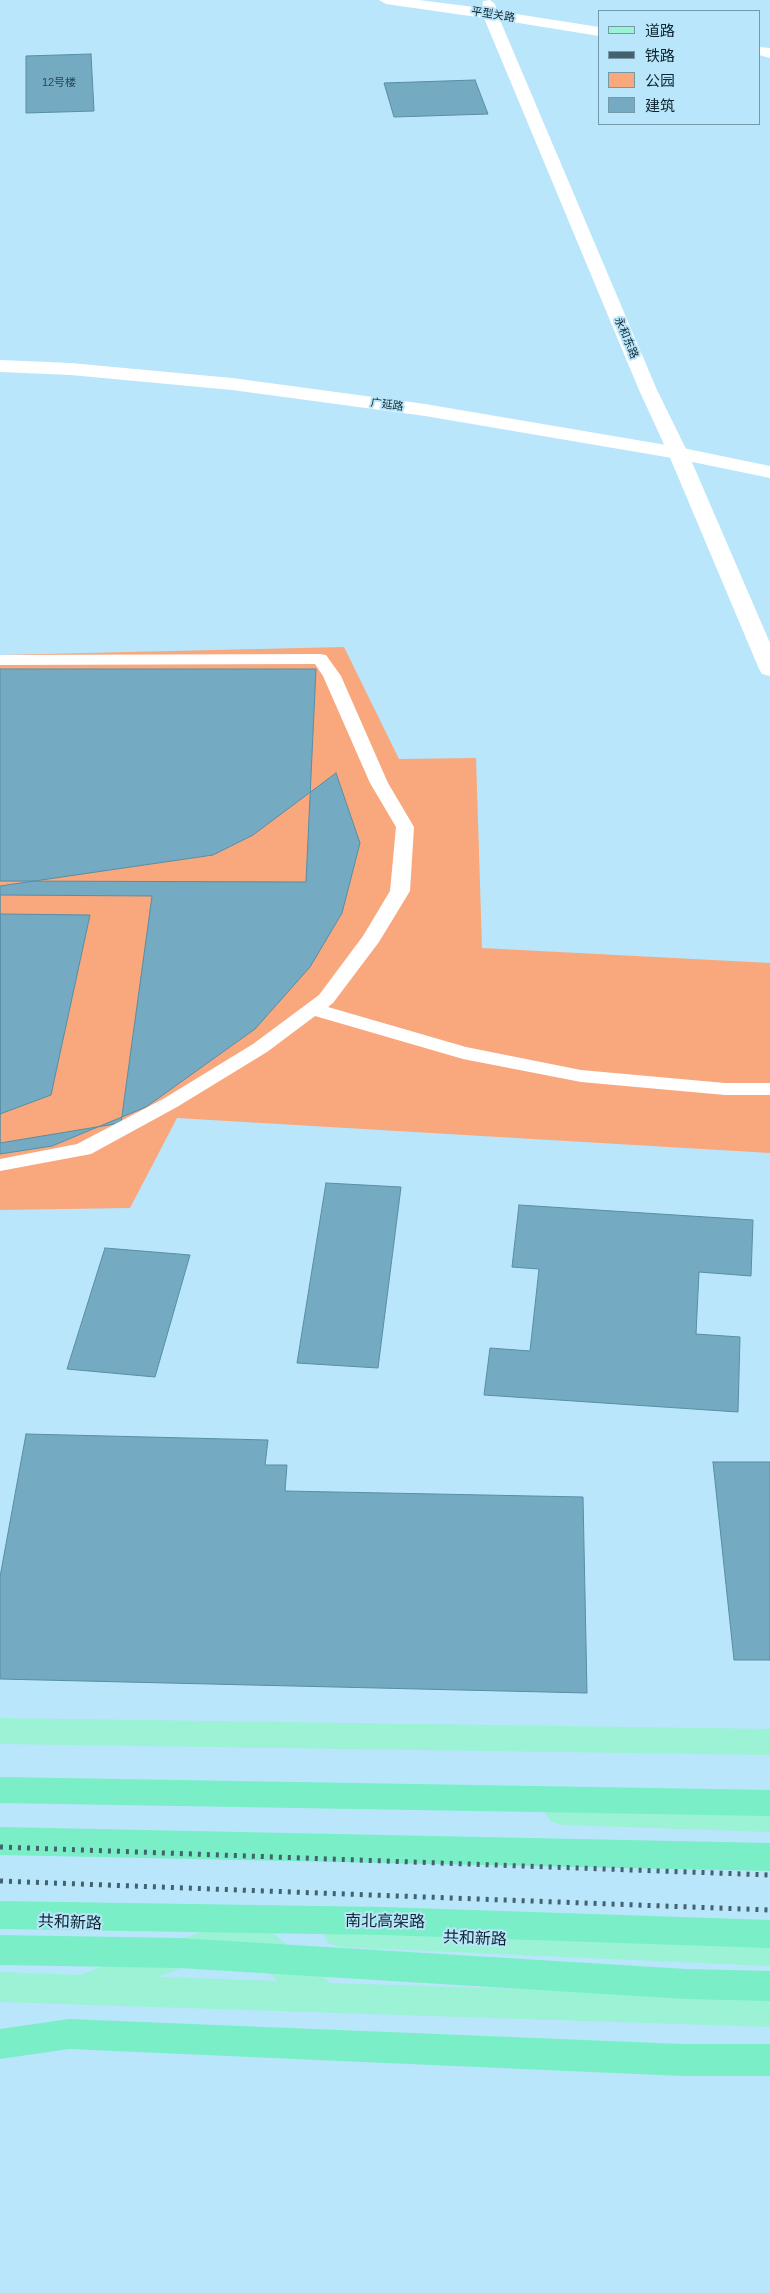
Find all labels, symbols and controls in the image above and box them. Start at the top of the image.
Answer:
street label: 平型关路 [470,5,516,25]
legend [598,10,760,125]
text: 道路 [645,22,675,39]
text: 铁路 [645,47,675,64]
text: 公园 [645,72,675,89]
house number: 12号楼 [42,76,76,90]
text: 建筑 [645,97,675,114]
street label: 永和东路 [611,315,641,361]
street label: 广延路 [370,396,404,414]
street label: 共和新路 [38,1912,102,1934]
street label: 南北高架路 [345,1912,425,1932]
street label: 共和新路 [443,1928,507,1950]

